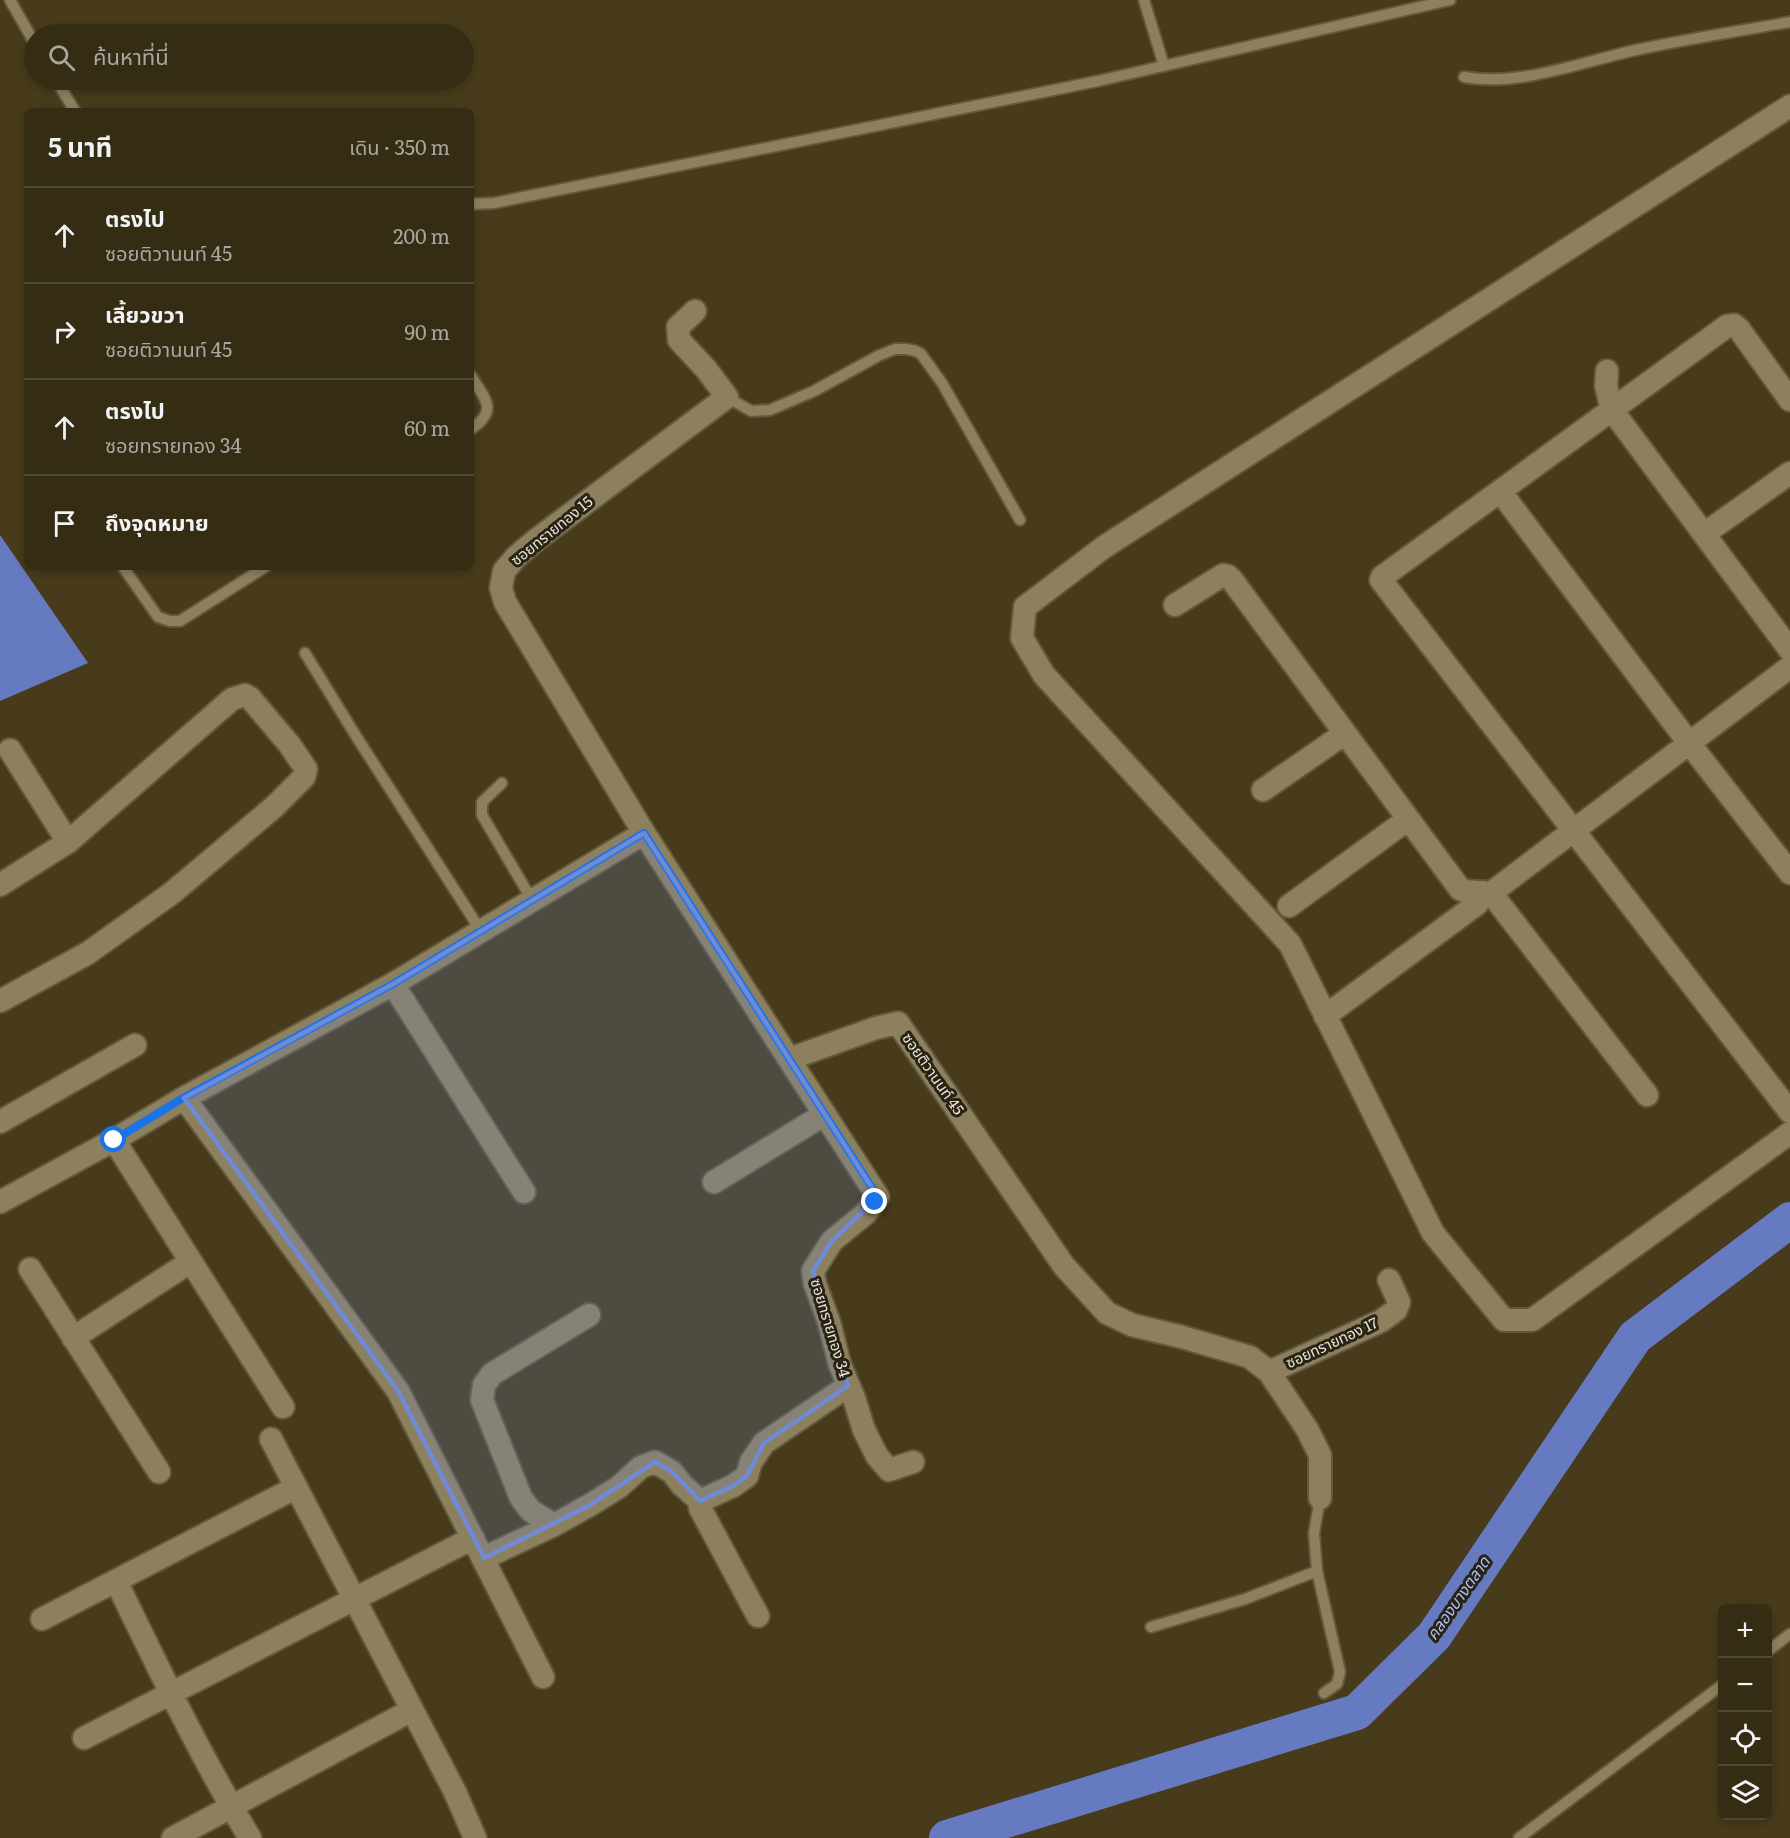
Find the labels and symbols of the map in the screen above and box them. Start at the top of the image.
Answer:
street label: ซอยทรายทอง 15 [505,489,597,570]
street label: ซอยติวานนท์ 45 [897,1028,971,1119]
route start [100,1126,126,1152]
route end [861,1188,887,1214]
street label: ซอยทรายทอง 34 [805,1275,857,1380]
street label: ซอยทรายทอง 17 [1281,1310,1382,1373]
water label: คลองบางตลาด [1419,1550,1496,1644]

